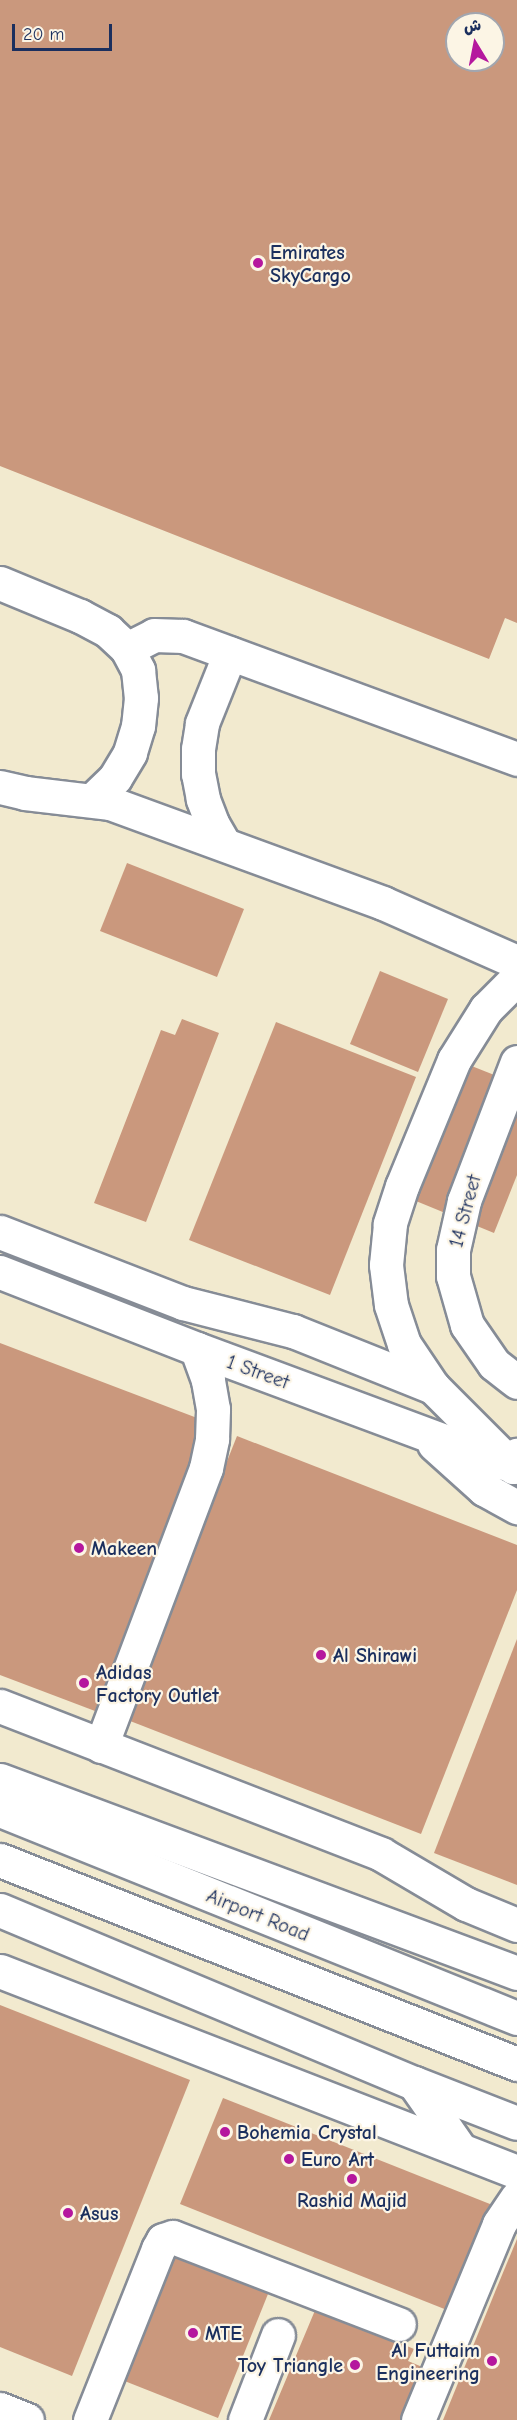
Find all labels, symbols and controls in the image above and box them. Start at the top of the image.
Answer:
scale bar [15,12,116,50]
north arrow [445,12,505,72]
text: ش [462,16,482,37]
text: 20 m [23,24,64,45]
place label: Emirates SkyCargo [270,240,351,287]
marker: Emirates SkyCargo [251,256,265,270]
street label: 14 Street [444,1172,486,1250]
street label: 1 Street [224,1350,292,1394]
place label: Makeen [91,1536,157,1560]
marker: Makeen [72,1541,86,1555]
place label: Al Shirawi [333,1643,417,1667]
marker: Al Shirawi [314,1648,328,1662]
place label: Adidas Factory Outlet [96,1660,219,1707]
marker: Adidas Factory Outlet [77,1676,91,1690]
street label: Airport Road [203,1883,313,1947]
place label: Bohemia Crystal [237,2120,377,2144]
marker: Bohemia Crystal [218,2125,232,2139]
place label: Euro Art [301,2147,374,2171]
marker: Euro Art [282,2152,296,2166]
marker: Rashid Majid [345,2172,359,2186]
place label: Rashid Majid [297,2188,407,2212]
place label: Asus [80,2201,118,2225]
marker: Asus [61,2206,75,2220]
place label: MTE [205,2321,242,2345]
marker: MTE [186,2326,200,2340]
place label: Al Futtaim Engineering [376,2338,480,2385]
place label: Toy Triangle [238,2353,343,2377]
marker: Al Futtaim Engineering [485,2354,499,2368]
marker: Toy Triangle [348,2358,362,2372]

